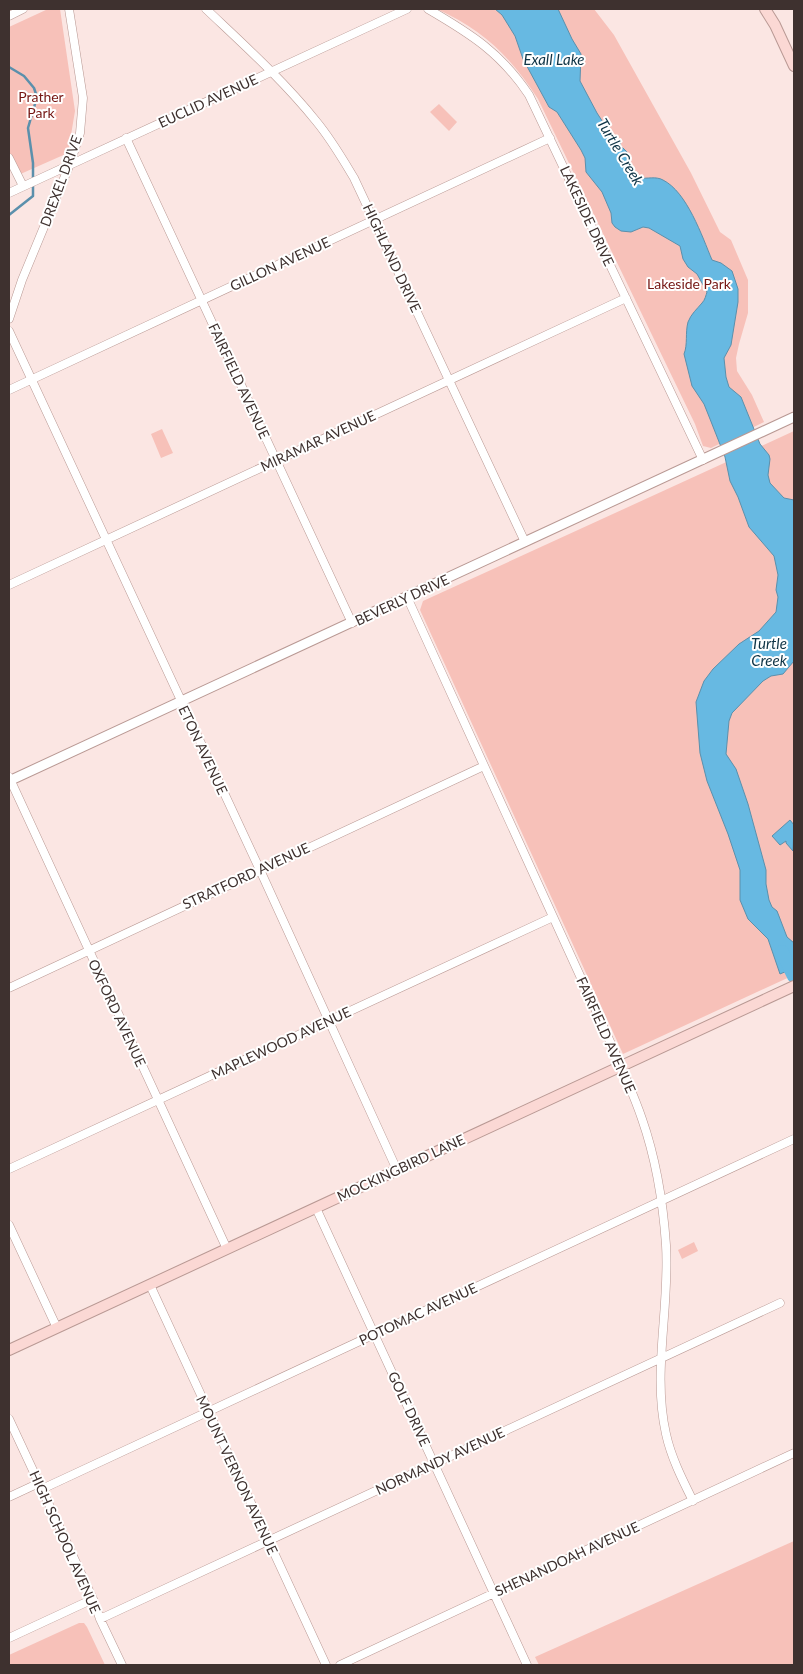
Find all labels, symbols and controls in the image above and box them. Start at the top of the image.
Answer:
water label: Exall Lake [523,50,585,68]
street label: EUCLID AVENUE [155,70,260,131]
park label: Prather Park [18,88,64,121]
water label: Turtle Creek [594,115,648,189]
street label: DREXEL DRIVE [36,133,85,229]
street label: LAKESIDE DRIVE [557,163,618,269]
street label: HIGHLAND DRIVE [360,201,425,315]
street label: GILLON AVENUE [227,233,333,294]
park label: Lakeside Park [647,275,732,292]
street label: FAIRFIELD AVENUE [205,320,274,441]
street label: MIRAMAR AVENUE [258,406,378,475]
street label: BEVERLY DRIVE [352,570,452,629]
water label: Turtle Creek [751,634,788,669]
street label: ETON AVENUE [175,703,232,797]
street label: STRATFORD AVENUE [180,839,312,912]
street label: OXFORD AVENUE [85,956,150,1069]
street label: FAIRFIELD AVENUE [573,974,640,1096]
street label: MAPLEWOOD AVENUE [208,1003,353,1082]
street label: MOCKINGBIRD LANE [334,1130,467,1205]
street label: POTOMAC AVENUE [356,1279,479,1348]
street label: GOLF DRIVE [385,1369,434,1449]
street label: MOUNT VERNON AVENUE [193,1393,282,1557]
street label: NORMANDY AVENUE [372,1423,507,1498]
street label: HIGH SCHOOL AVENUE [26,1468,105,1616]
street label: SHENANDOAH AVENUE [492,1518,642,1600]

